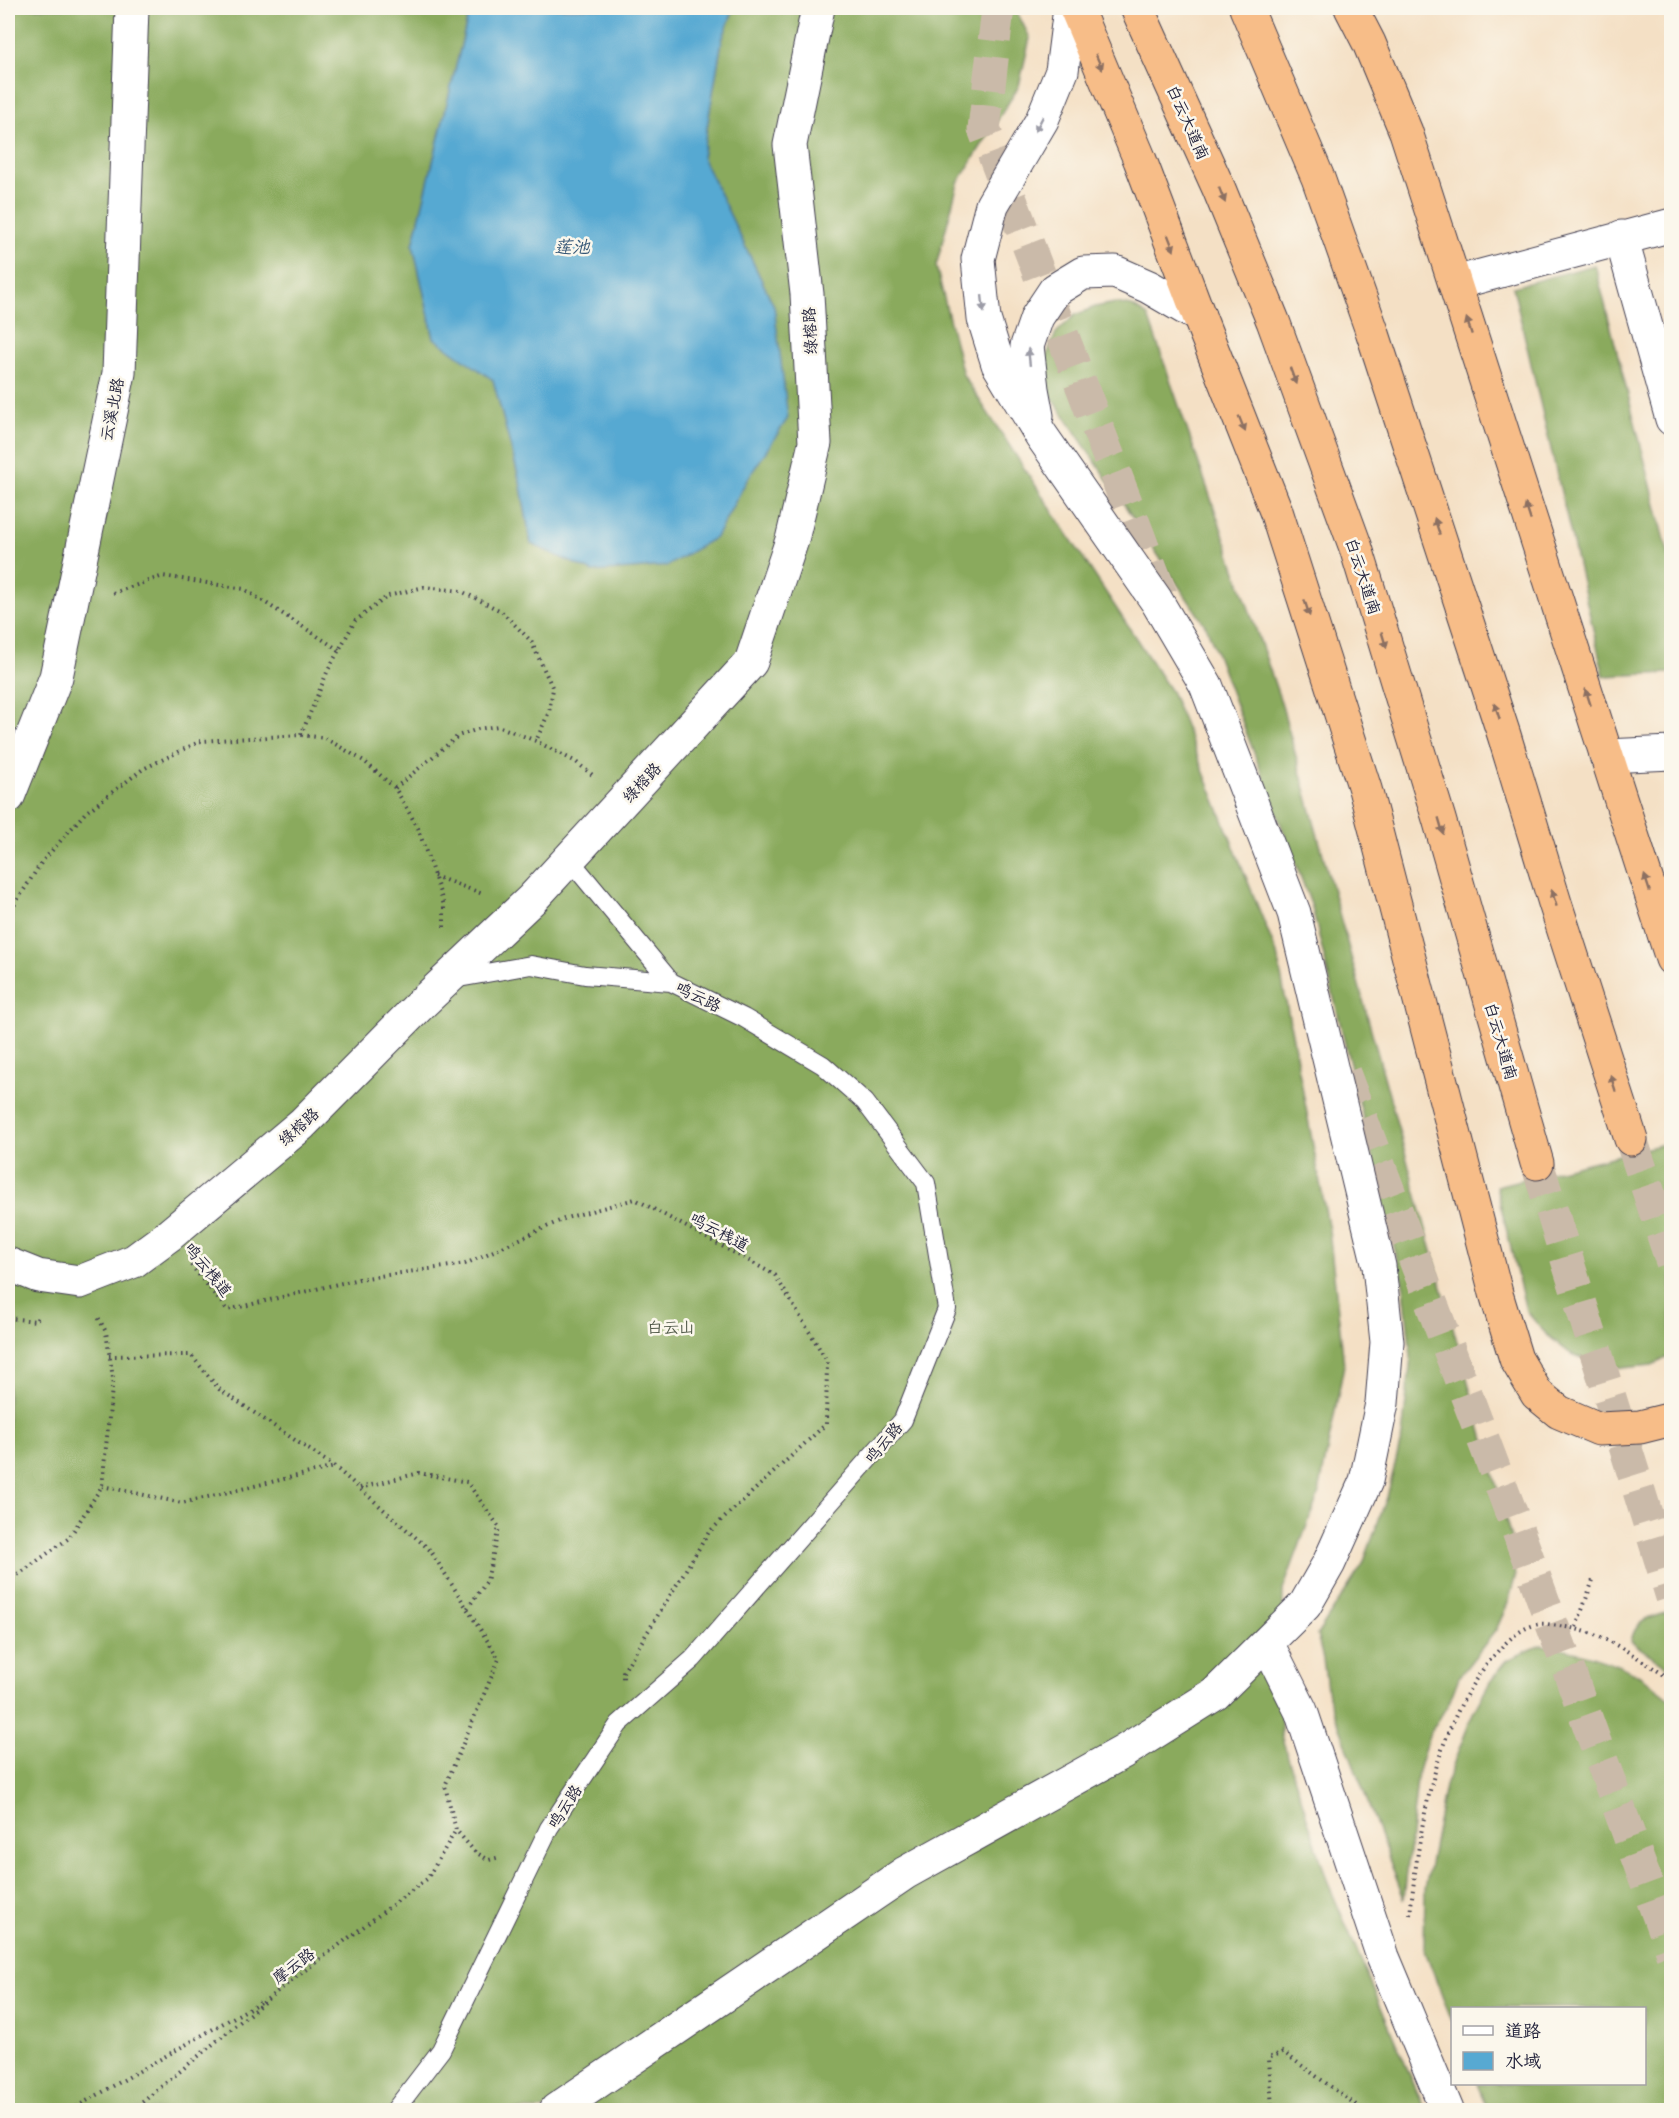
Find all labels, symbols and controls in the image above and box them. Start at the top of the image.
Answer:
one-way arrow [1094,53,1103,70]
street label: 白云大道南 [1163,81,1215,163]
one-way arrow [1034,116,1044,133]
one-way arrow [1217,186,1227,204]
water label: 莲池 [554,234,591,258]
one-way arrow [1166,234,1176,252]
one-way arrow [978,295,987,314]
street label: 绿榕路 [797,306,821,356]
one-way arrow [1464,317,1473,335]
one-way arrow [1024,347,1033,366]
one-way arrow [1288,367,1298,385]
street label: 云溪北路 [95,376,127,442]
one-way arrow [1237,416,1247,434]
one-way arrow [1523,503,1532,521]
one-way arrow [1431,517,1441,535]
street label: 白云大道南 [1342,535,1386,617]
one-way arrow [1303,599,1312,617]
one-way arrow [1380,631,1389,649]
one-way arrow [1582,688,1592,706]
one-way arrow [1491,702,1501,720]
street label: 绿榕路 [617,757,665,807]
one-way arrow [1437,817,1446,835]
one-way arrow [1642,874,1651,892]
one-way arrow [1549,889,1558,907]
street label: 鸣云路 [673,976,725,1016]
street label: 白云大道南 [1481,1000,1523,1082]
one-way arrow [1608,1074,1618,1092]
street label: 绿榕路 [273,1102,323,1150]
street label: 鸣云栈道 [687,1207,753,1255]
street label: 鸣云栈道 [181,1238,237,1300]
park label: 白云山 [647,1316,695,1337]
street label: 鸣云路 [860,1417,906,1467]
street label: 鸣云路 [542,1780,586,1832]
street label: 摩云路 [268,1942,318,1988]
legend [1451,2007,1646,2085]
text: 道路 [1505,2018,1541,2042]
text: 水域 [1505,2048,1541,2072]

